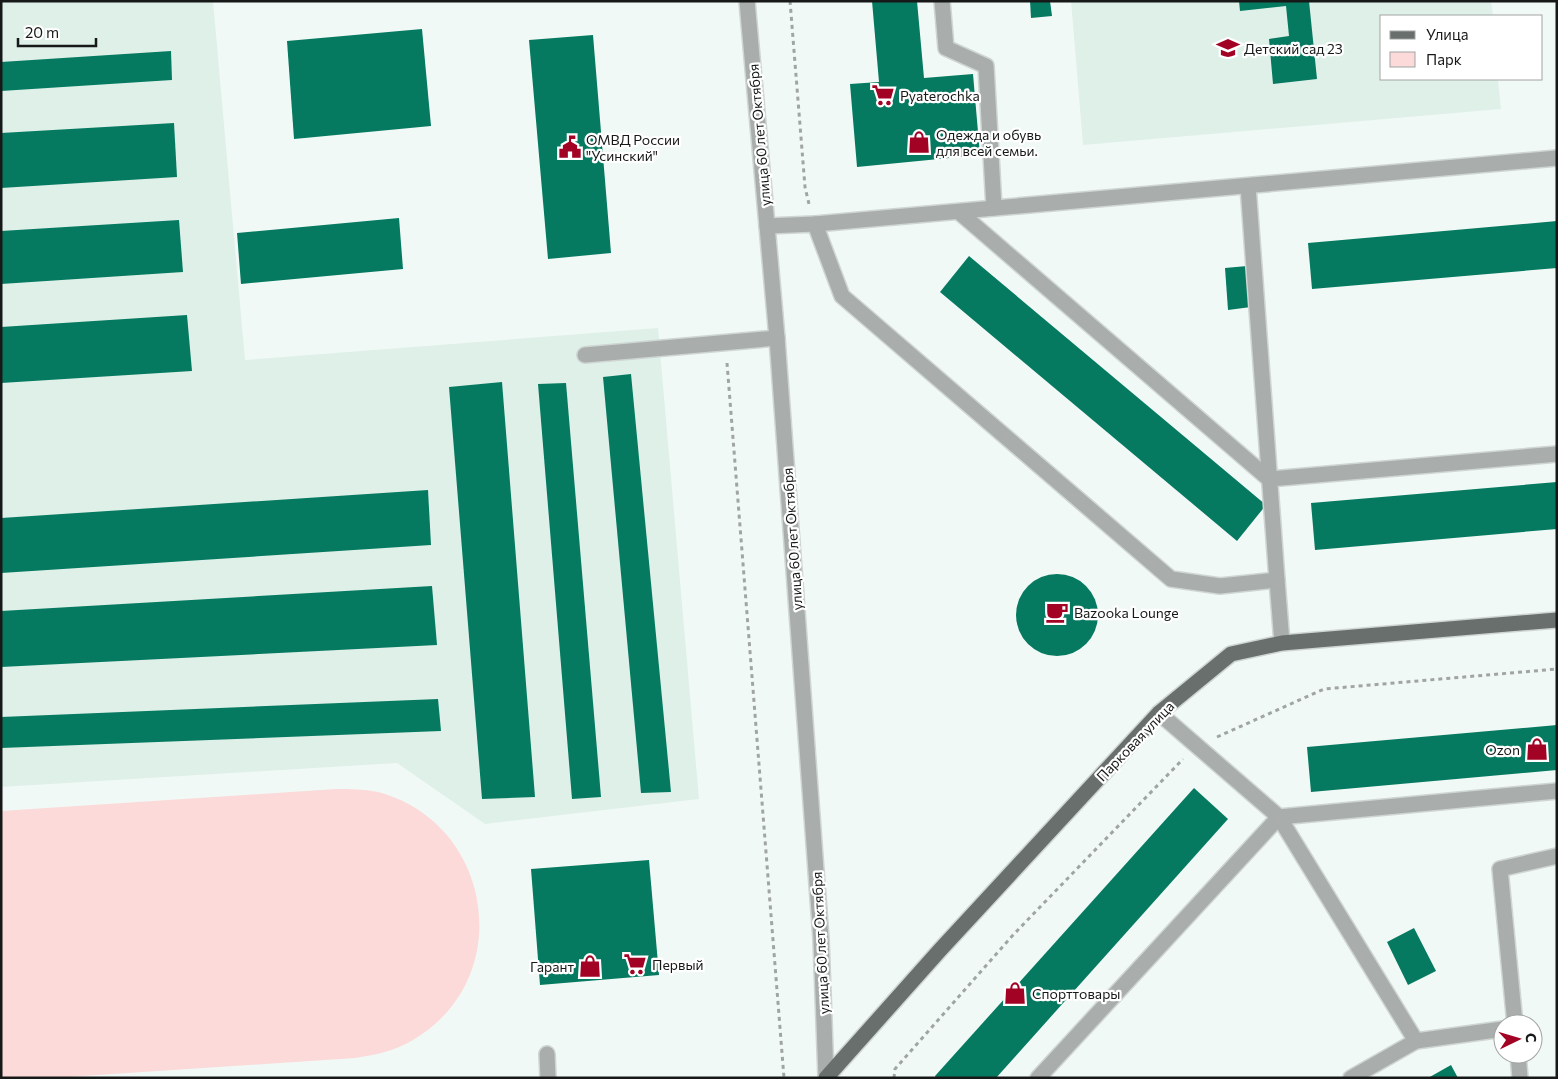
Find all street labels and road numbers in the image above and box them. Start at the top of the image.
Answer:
street label: улица 60 лет Октября [744,63,774,207]
street label: улица 60 лет Октября [779,467,805,611]
street label: Парковая улица [1093,698,1177,784]
street label: улица 60 лет Октября [808,871,832,1015]

